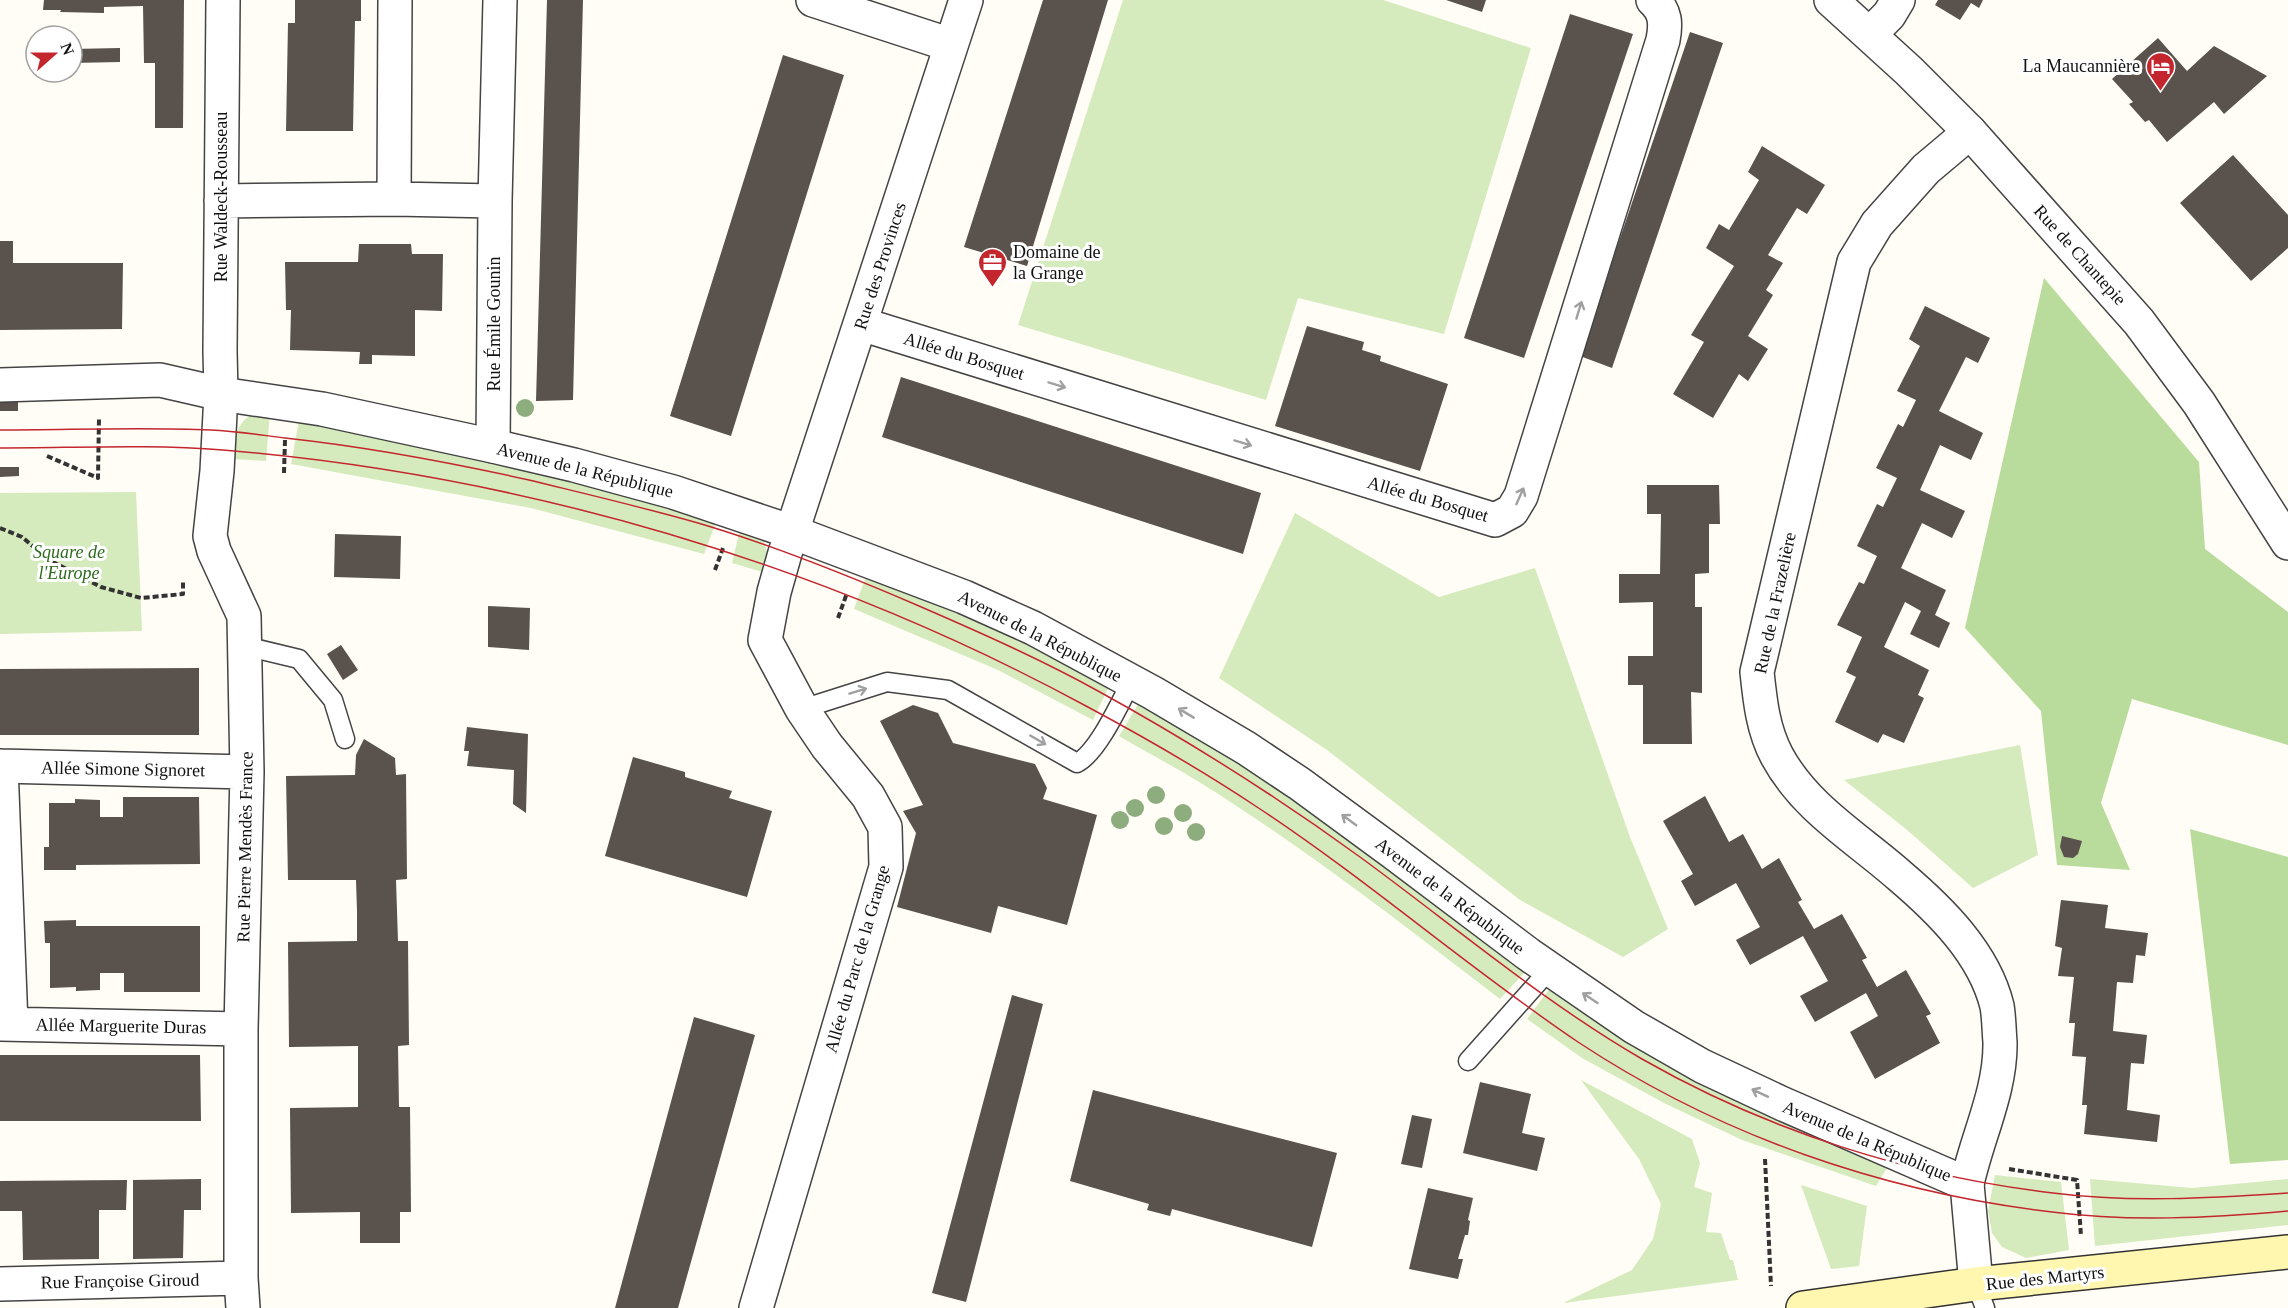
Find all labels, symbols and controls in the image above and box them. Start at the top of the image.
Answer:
north arrow [24,24,84,84]
text: N [58,40,78,58]
hotel icon: La Maucannière [2145,50,2177,92]
place label: La Maucannière [2023,56,2140,76]
street label: Rue Waldeck-Rousseau [211,112,231,282]
street label: Rue des Provinces [850,200,910,332]
street label: Rue de Chantepie [2030,201,2130,309]
place label: Domaine de la Grange [1013,242,1100,283]
office icon: Domaine de la Grange [976,246,1008,288]
street label: Rue Émile Gounin [483,257,504,391]
one-way arrow [1574,301,1585,320]
street label: Allée du Bosquet [901,328,1027,384]
one-way arrow [1047,380,1066,391]
street label: Avenue de la République [495,438,675,502]
one-way arrow [1233,438,1252,449]
street label: Allée du Bosquet [1365,472,1491,526]
one-way arrow [1514,487,1526,505]
street label: Rue de la Frazelière [1750,530,1800,676]
park label: Square de l'Europe [33,542,105,583]
street label: Avenue de la République [955,586,1125,686]
one-way arrow [848,685,867,696]
one-way arrow [1178,706,1195,718]
one-way arrow [1029,735,1046,747]
street label: Rue Pierre Mendès France [233,751,257,943]
street label: Allée Simone Signoret [41,758,205,780]
one-way arrow [1341,814,1357,826]
street label: Avenue de la République [1372,834,1528,958]
street label: Allée du Parc de la Grange [821,863,893,1055]
one-way arrow [1582,992,1598,1004]
street label: Allée Marguerite Duras [36,1015,206,1037]
one-way arrow [1751,1087,1769,1099]
street label: Avenue de la République [1780,1096,1954,1186]
street label: Rue des Martyrs [1985,1262,2105,1294]
street label: Rue Françoise Giroud [40,1270,200,1292]

